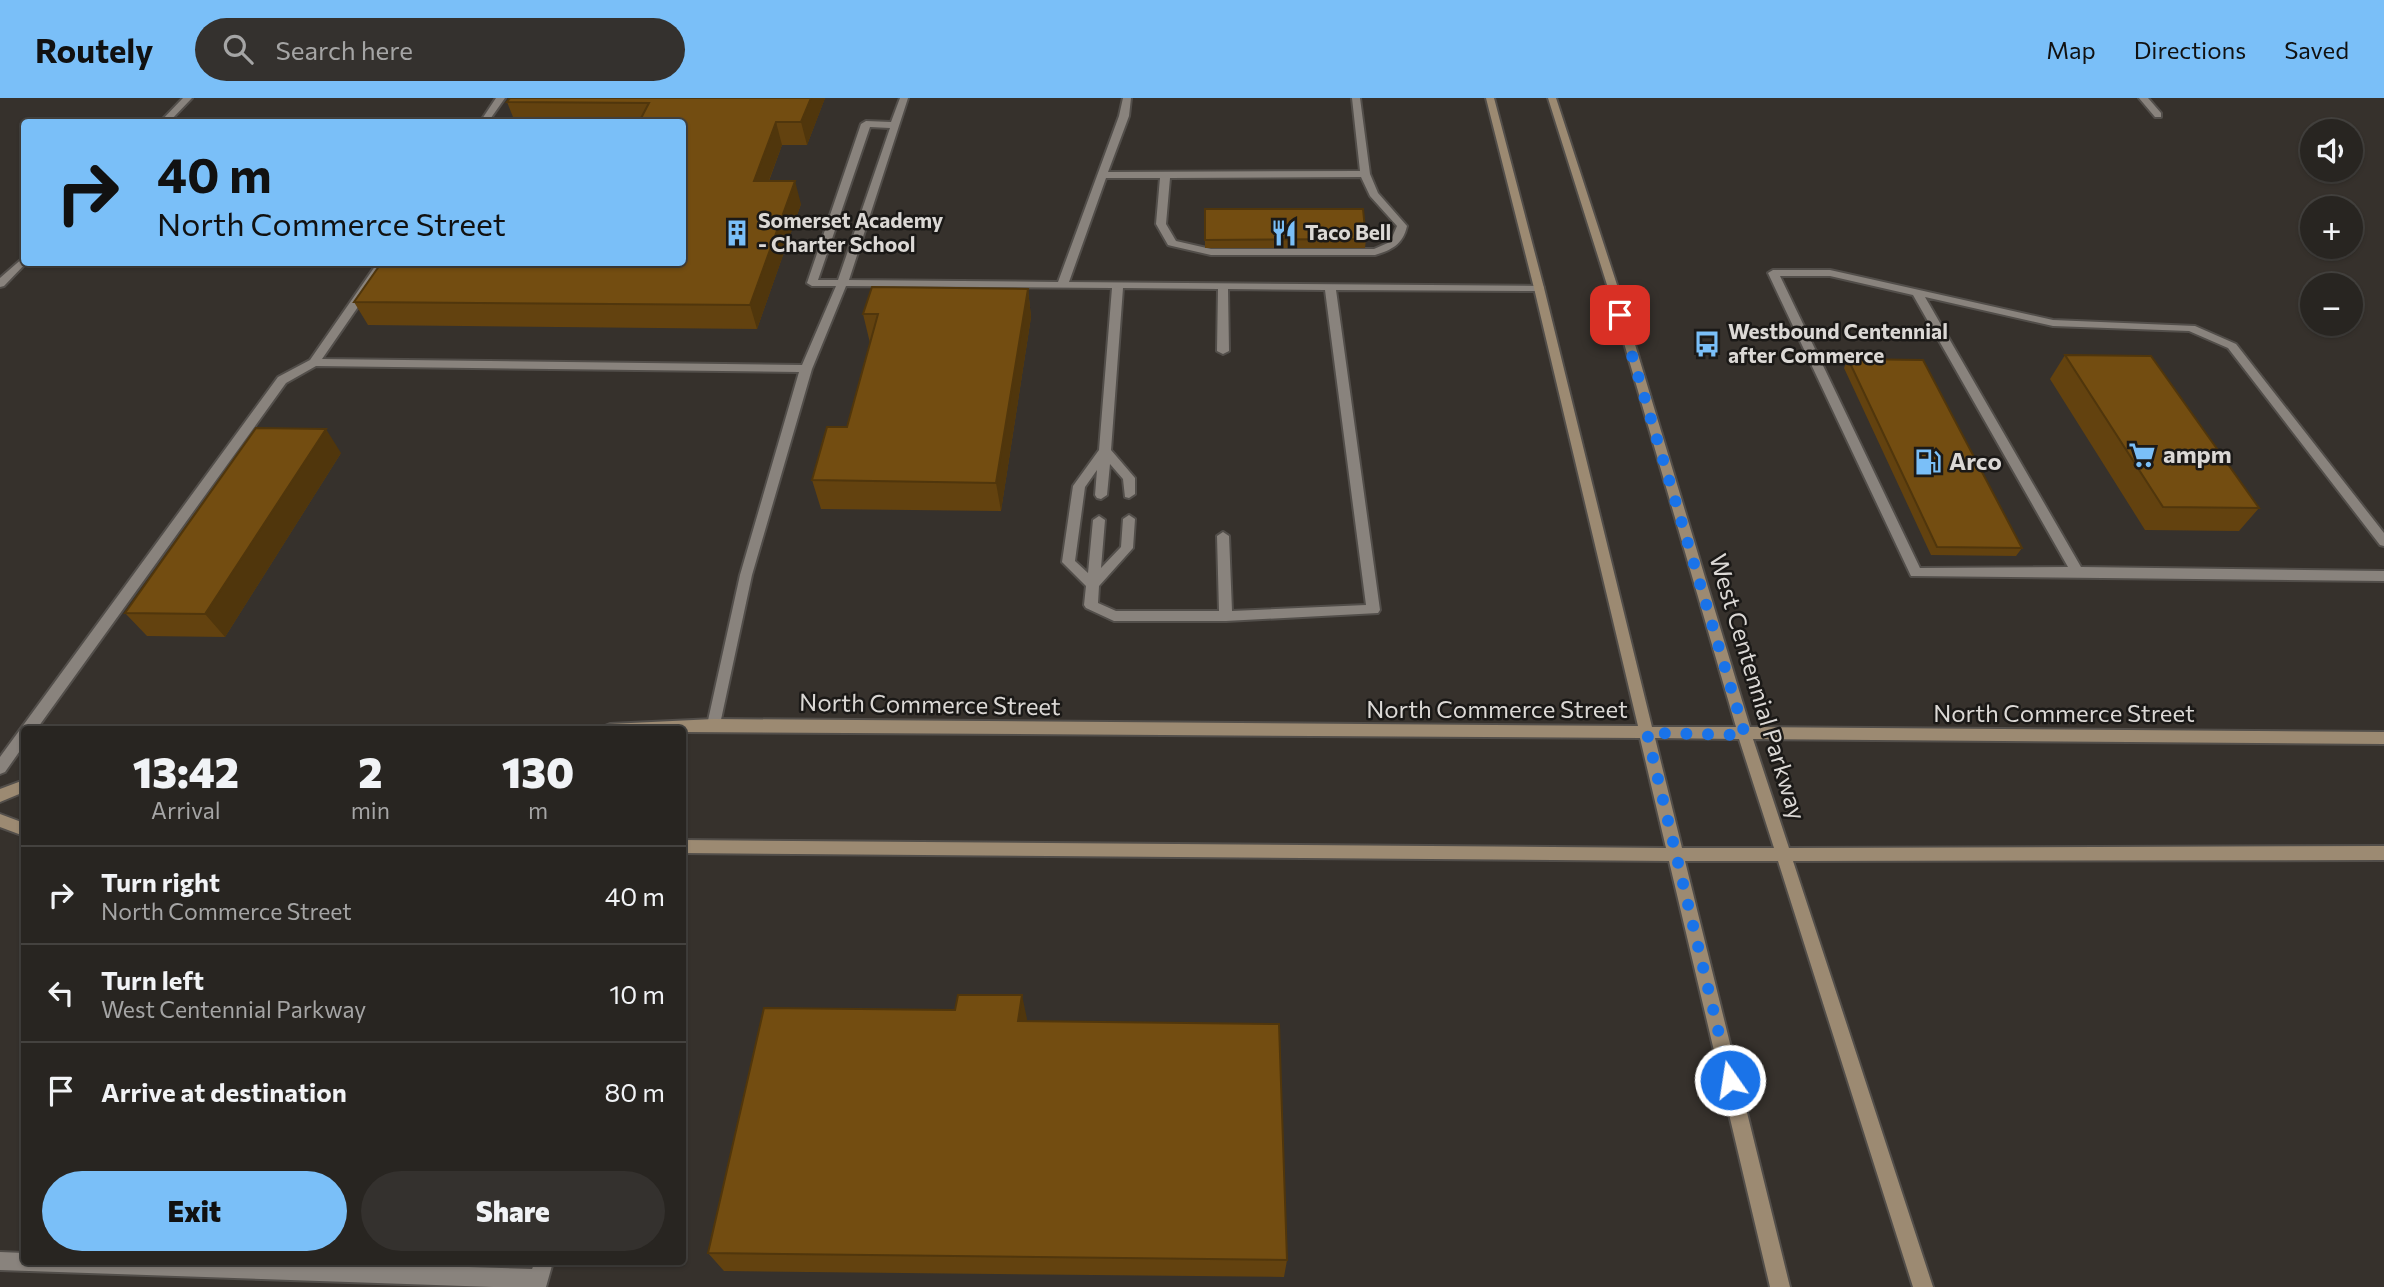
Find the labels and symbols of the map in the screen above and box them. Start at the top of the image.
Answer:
place label: Somerset Academy - Charter School [758,207,944,256]
building icon: Somerset Academy - Charter School [722,218,752,248]
restaurant icon: Taco Bell [1269,218,1299,248]
place label: Taco Bell [1305,219,1391,244]
pin [1590,285,1650,345]
place label: Westbound Centennial after Commerce [1728,318,1948,367]
bus stop icon: Westbound Centennial after Commerce [1692,329,1722,359]
place label: ampm [2163,439,2232,468]
supermarket icon: ampm [2127,440,2157,470]
place label: Arco [1949,446,2002,475]
fuel station icon: Arco [1913,447,1943,477]
street label: West Centennial Parkway [1704,550,1813,823]
street label: North Commerce Street [799,687,1061,720]
street label: North Commerce Street [1366,694,1628,723]
street label: North Commerce Street [1933,698,2195,727]
position arrow [1693,1043,1767,1117]

